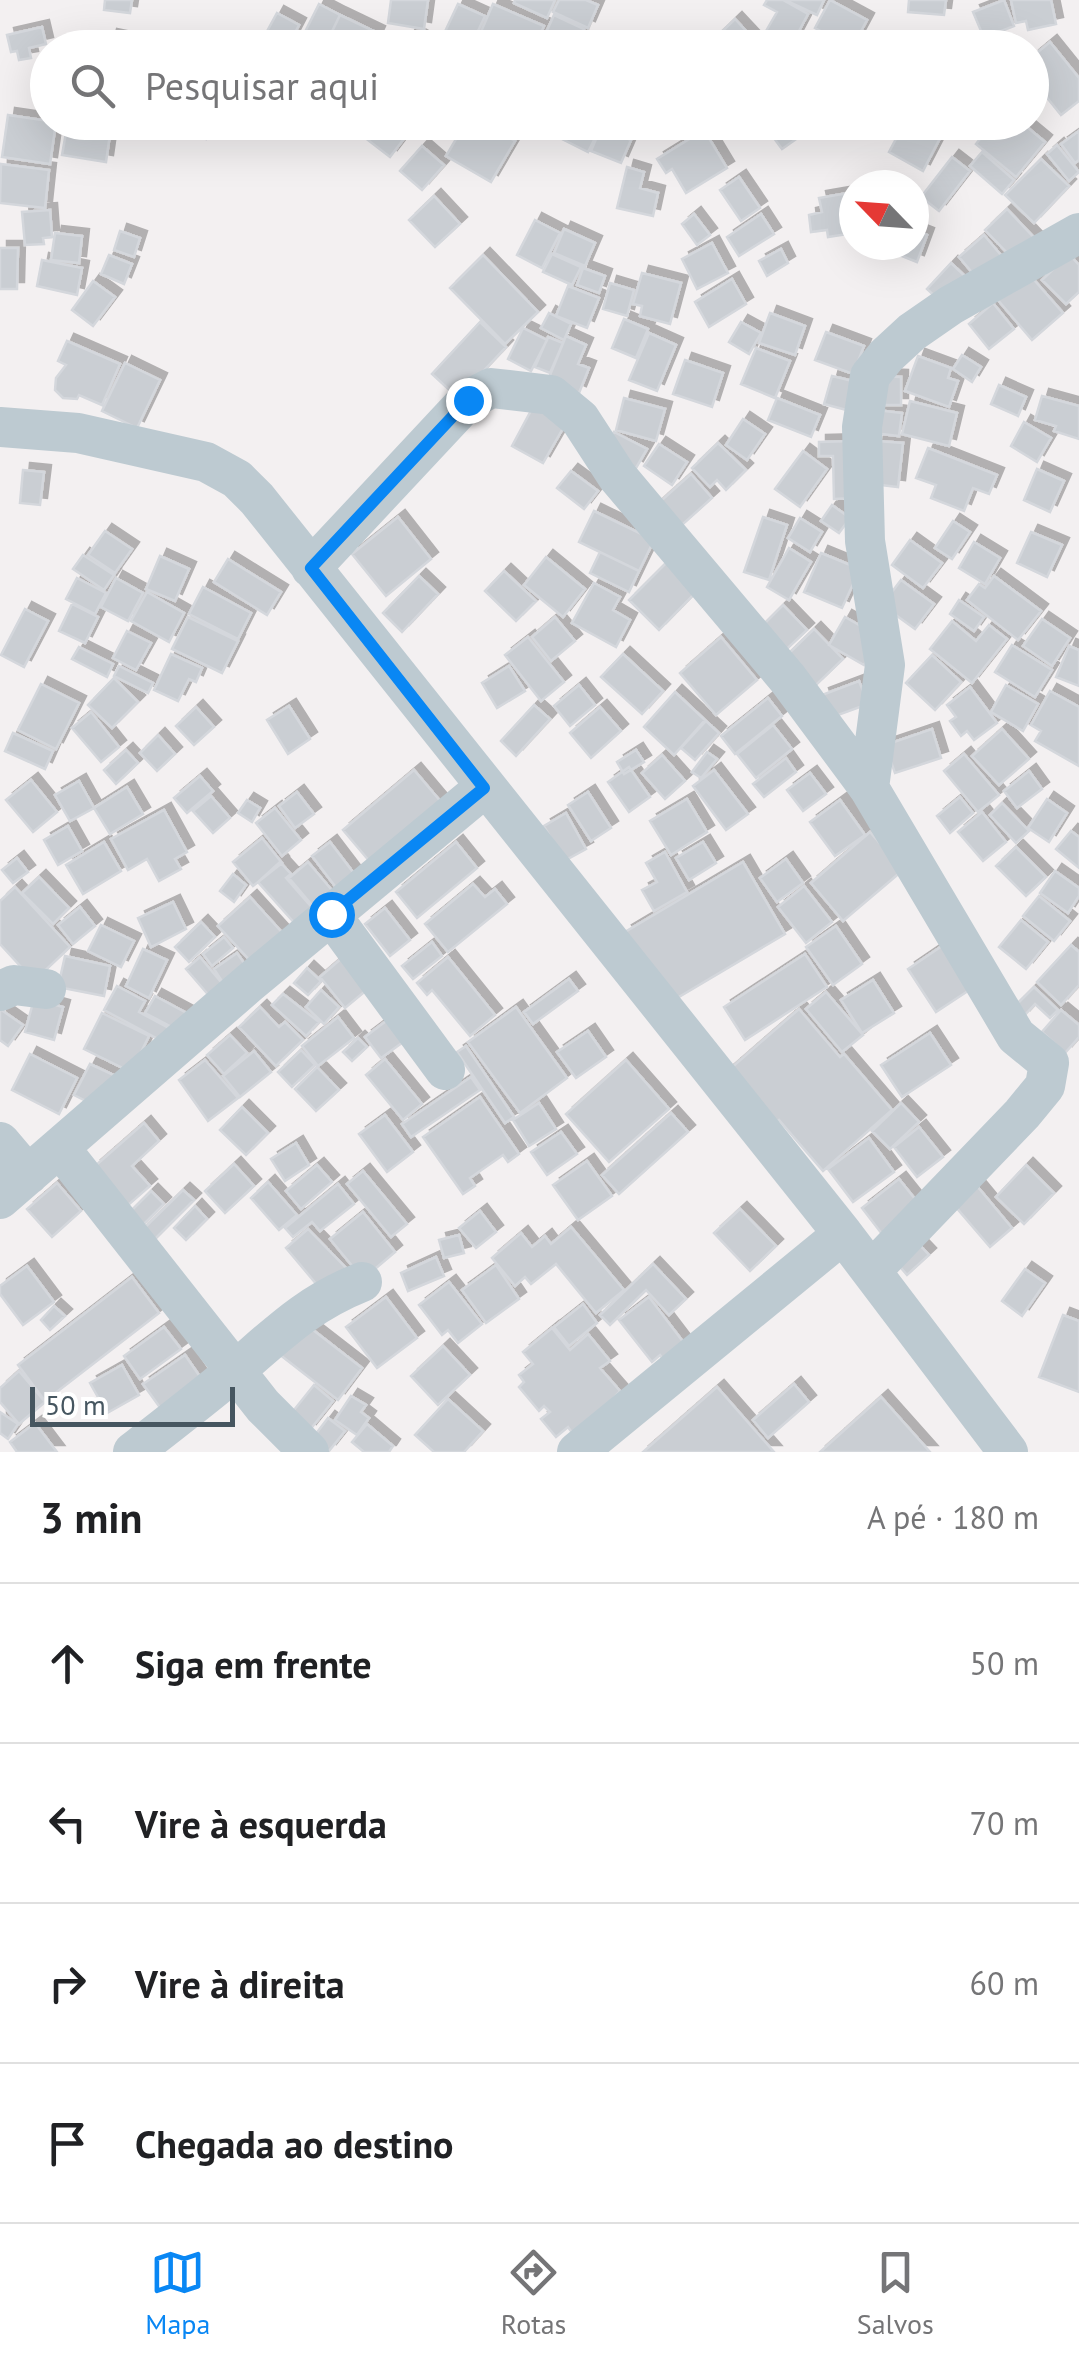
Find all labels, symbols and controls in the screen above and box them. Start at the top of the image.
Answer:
search box [30,30,1049,140]
icon: search [65,58,120,113]
text: Pesquisar aqui [145,61,379,110]
north arrow [839,170,929,260]
route end [446,378,492,424]
route start [309,892,355,938]
scale bar [30,1382,235,1426]
text: 50 m [45,1386,106,1423]
text: 3 min [40,1490,142,1545]
text: A pé · 180 m [867,1496,1039,1538]
icon: ahead [40,1636,95,1691]
text: Siga em frente [135,1639,372,1688]
text: 50 m [970,1642,1039,1684]
icon: left [40,1796,95,1851]
text: Vire à esquerda [135,1799,387,1848]
text: 70 m [970,1802,1039,1844]
icon: right [40,1956,95,2011]
text: Vire à direita [135,1959,345,2008]
text: 60 m [970,1962,1039,2004]
icon: arrive [40,2116,95,2171]
text: Chegada ao destino [135,2119,454,2168]
tab: Mapa [145,2245,210,2342]
tab: Rotas [501,2245,566,2342]
tab: Salvos [857,2245,934,2342]

